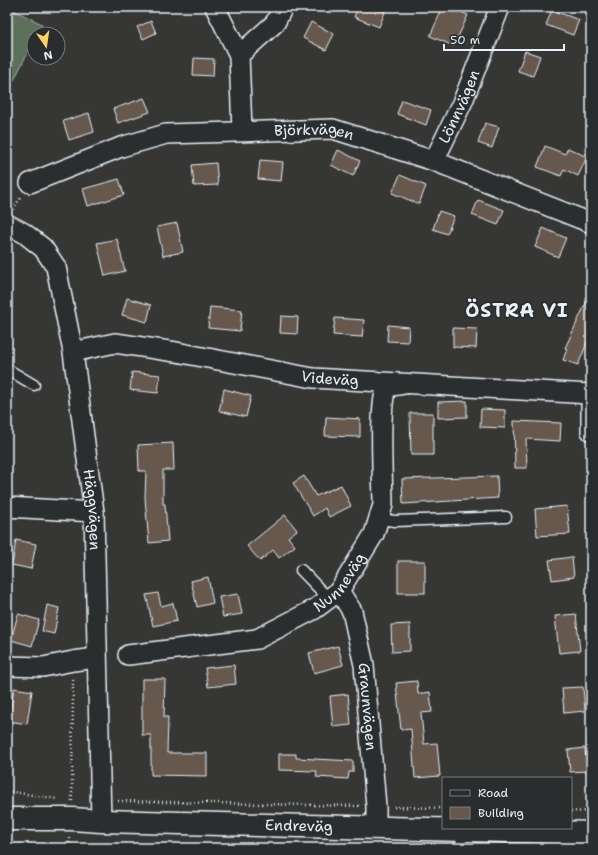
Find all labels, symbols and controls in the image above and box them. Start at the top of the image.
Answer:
north arrow [26,26,66,66]
scale bar [444,26,564,52]
text: 50 m [450,32,480,48]
text: N [42,47,54,64]
street label: Lönnvägen [434,67,484,147]
street label: Björkvägen [274,119,356,145]
district label: ÖSTRA VI [465,298,569,323]
street label: Videväg [299,366,359,391]
street label: Häggvägen [78,468,105,550]
street label: Nunneväg [309,549,370,617]
street label: Graunvägen [354,662,381,751]
legend [442,777,572,829]
text: Road [478,785,509,801]
text: Building [478,805,524,821]
street label: Endreväg [265,815,333,837]

